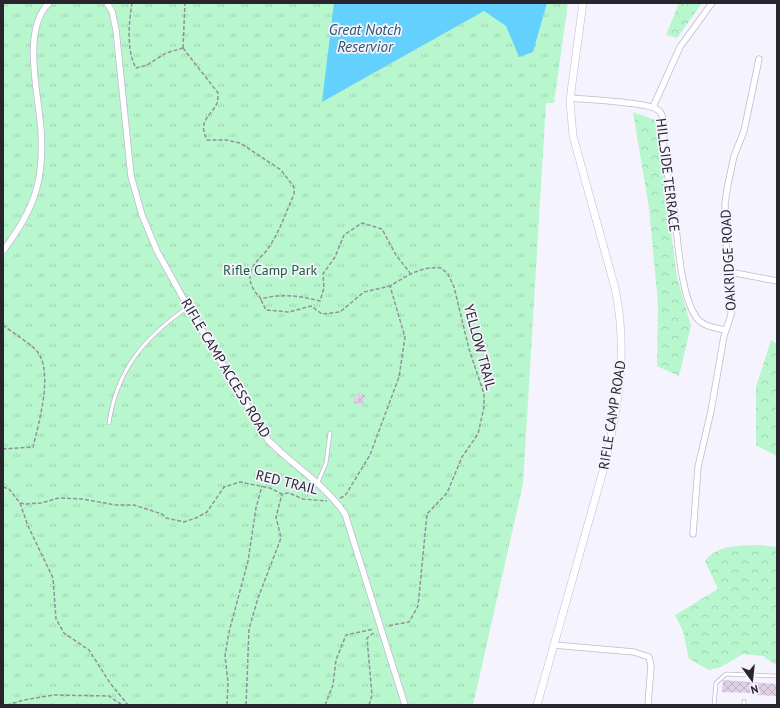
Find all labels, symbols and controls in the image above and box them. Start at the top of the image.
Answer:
water label: Great Notch Reservior [329,20,401,56]
street label: HILLSIDE TERRACE [652,117,684,233]
street label: OAKRIDGE ROAD [716,209,740,311]
park label: Rifle Camp Park [223,261,317,279]
street label: RIFLE CAMP ACCESS ROAD [177,295,275,441]
street label: YELLOW TRAIL [460,302,500,392]
street label: RIFLE CAMP ROAD [594,359,630,471]
street label: RED TRAIL [254,466,320,498]
north arrow [732,660,772,700]
text: N [749,682,760,697]

